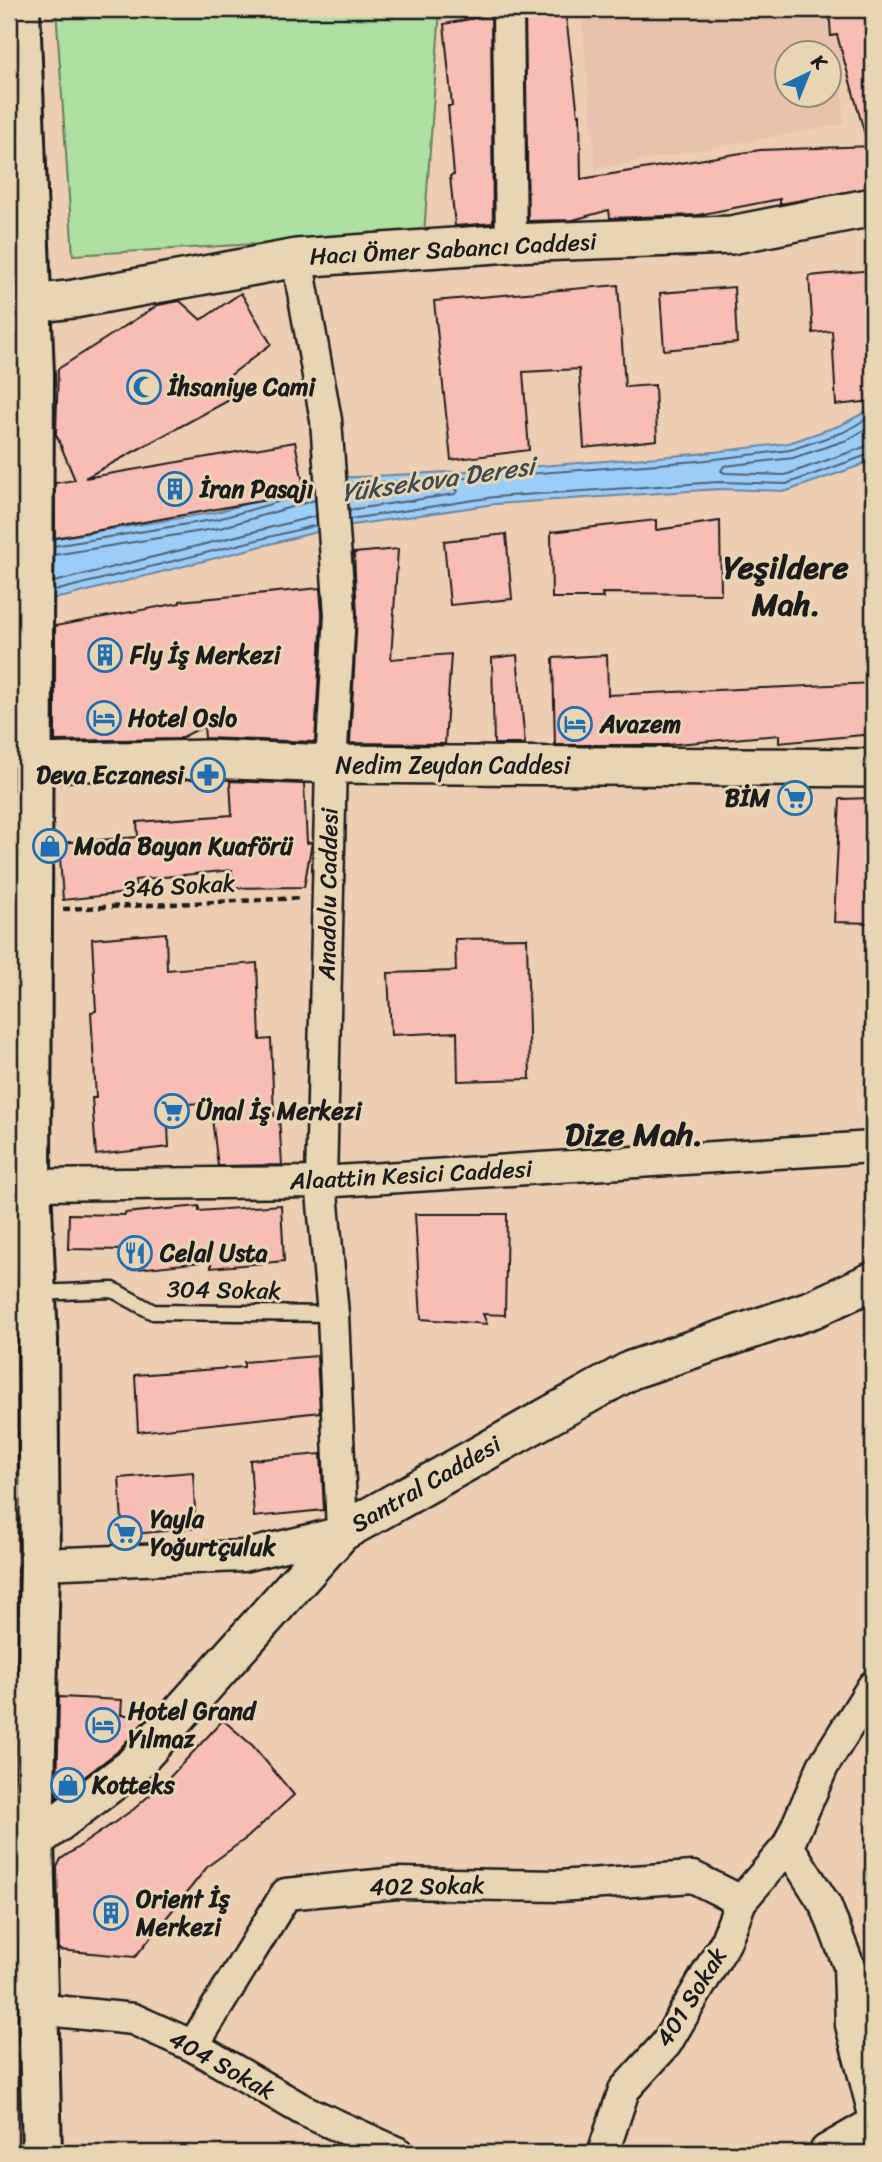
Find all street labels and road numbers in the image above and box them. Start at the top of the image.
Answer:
street label: Hacı Ömer Sabancı Caddesi [309,220,598,277]
street label: Nedim Zeydan Caddesi [336,744,572,786]
street label: Anadolu Caddesi [305,807,351,982]
street label: 346 Sokak [122,862,237,910]
street label: Alaattin Kesici Caddesi [288,1148,534,1202]
street label: 304 Sokak [166,1268,282,1312]
street label: Santral Caddesi [343,1423,510,1544]
street label: 402 Sokak [369,1864,485,1908]
street label: 401 Sokak [644,1938,738,2055]
street label: 404 Sokak [161,2018,283,2112]

